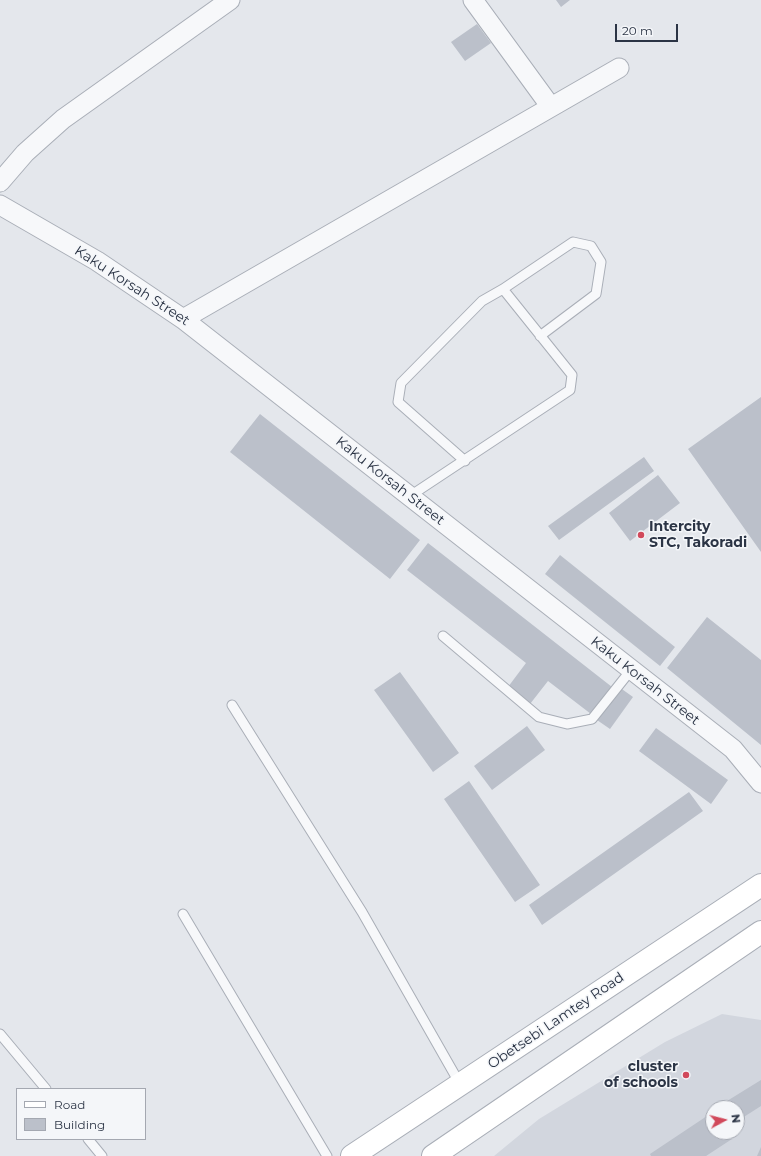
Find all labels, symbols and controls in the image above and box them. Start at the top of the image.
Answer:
scale bar [617,16,680,42]
text: 20 m [622,23,653,38]
street label: Kaku Korsah Street [71,243,193,329]
street label: Kaku Korsah Street [332,433,448,529]
place label: Intercity STC, Takoradi [649,519,747,552]
marker: Intercity STC, Takoradi [636,530,646,540]
street label: Kaku Korsah Street [587,633,703,729]
street label: Obetsebi Lamtey Road [485,969,627,1073]
place label: cluster of schools [604,1059,678,1092]
marker: cluster of schools [681,1070,691,1080]
legend [16,1088,146,1140]
text: Road [54,1097,85,1112]
north arrow [705,1100,745,1140]
text: N [728,1113,743,1124]
text: Building [54,1117,105,1132]

